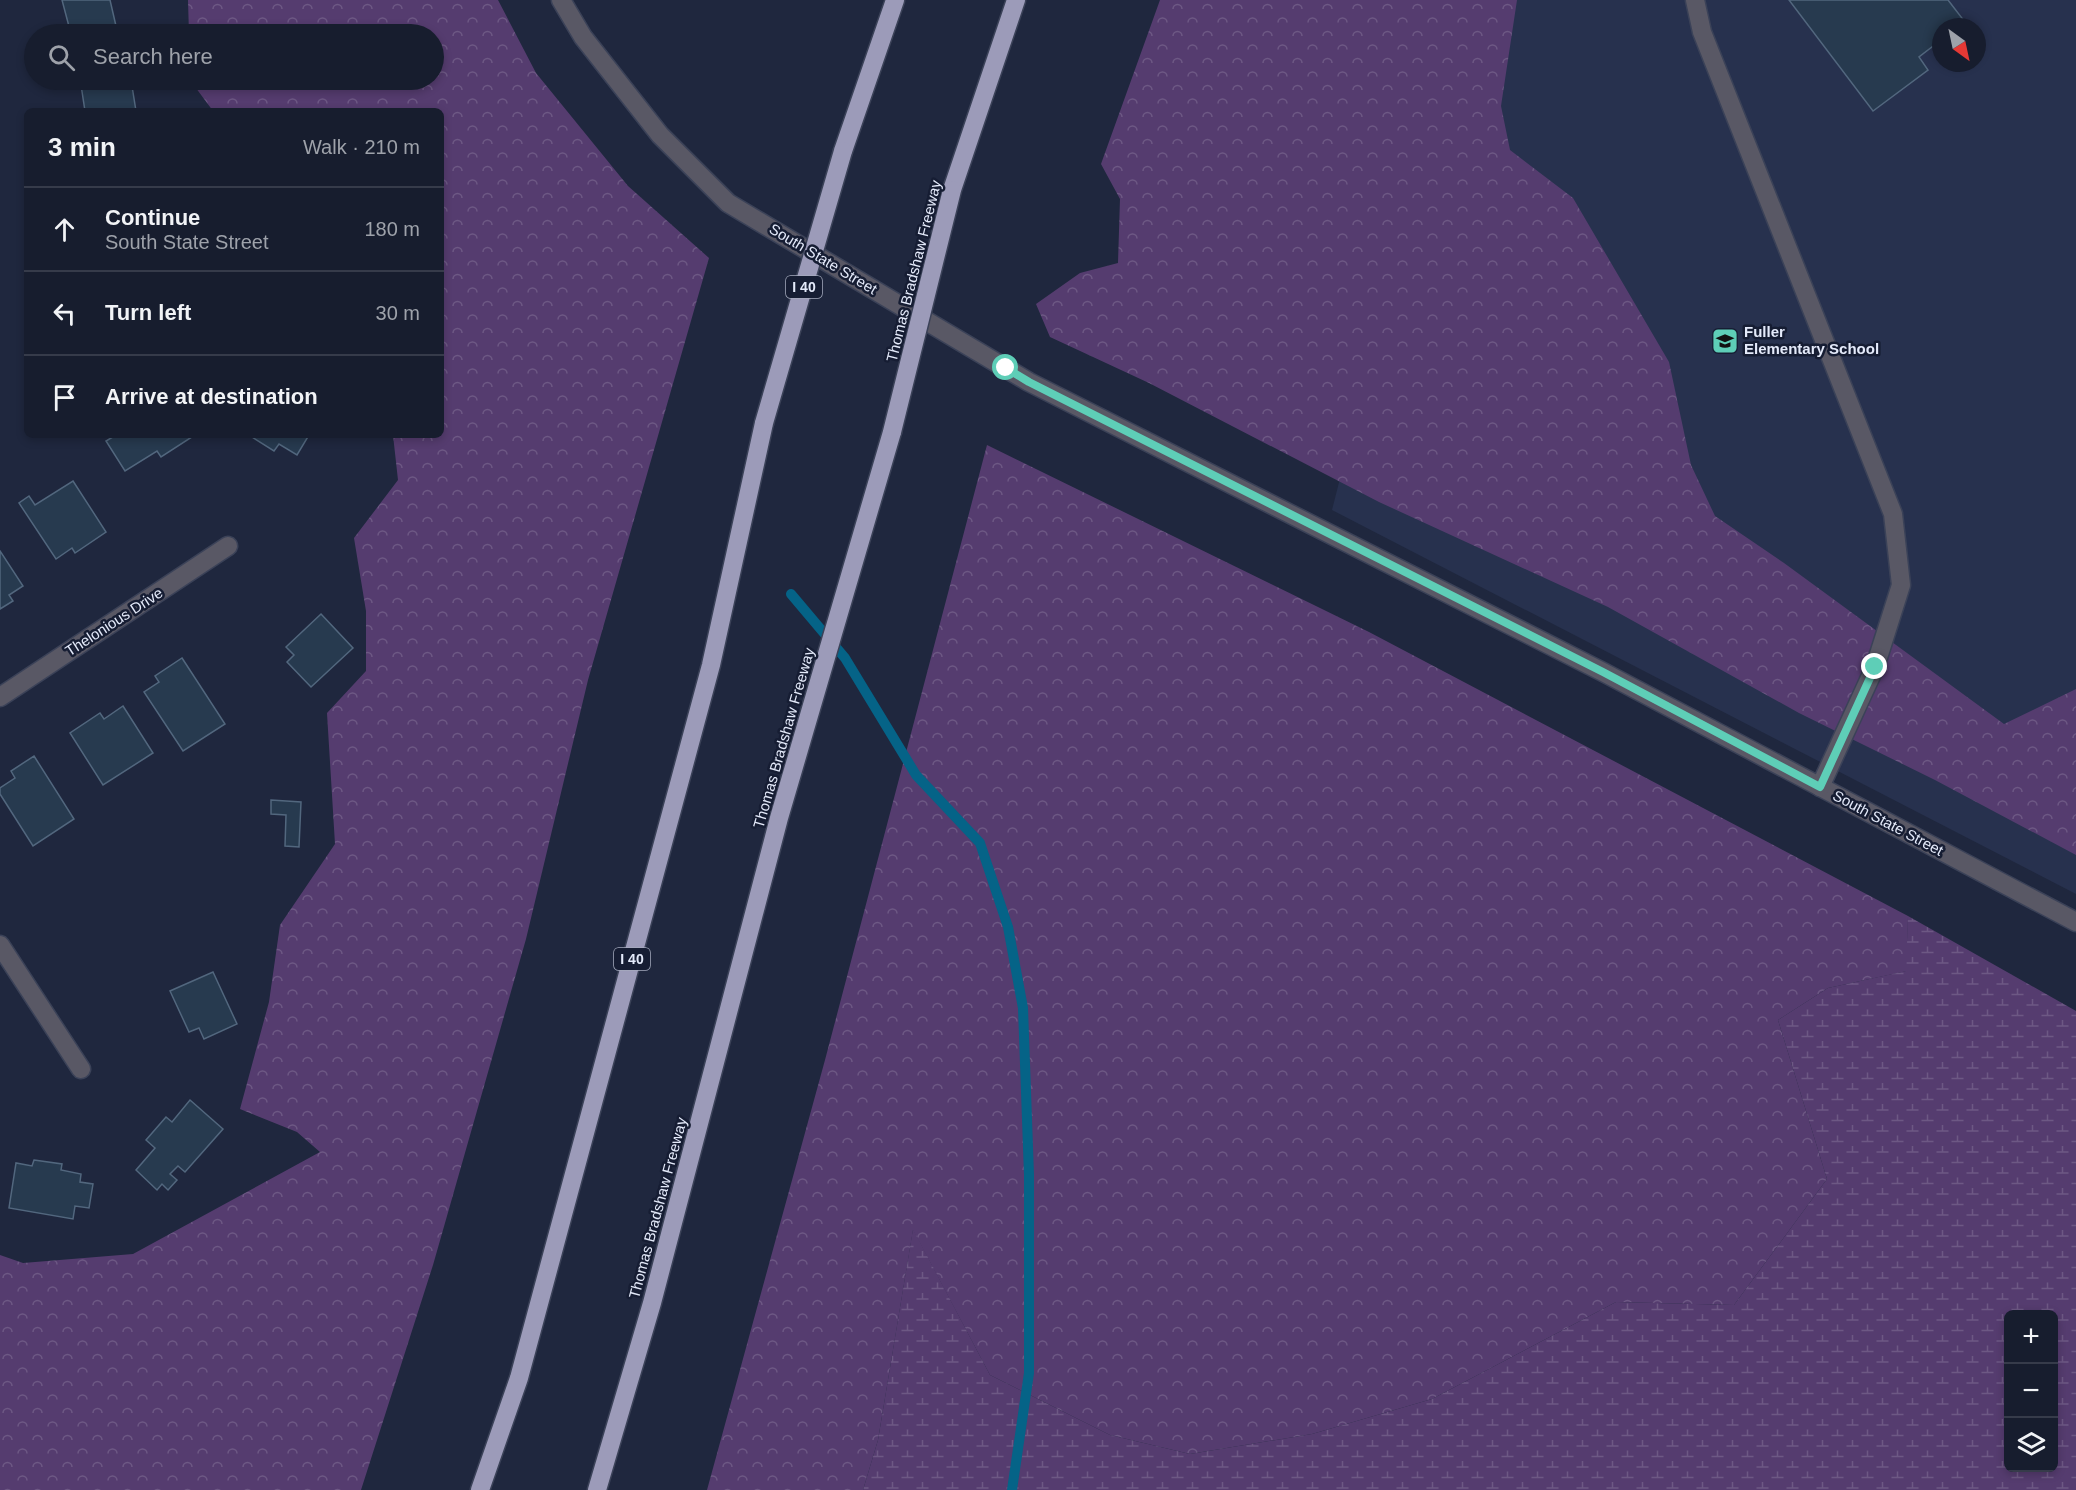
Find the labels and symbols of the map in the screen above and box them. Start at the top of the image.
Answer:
north arrow [1932,18,1986,72]
street label: Thomas Bradshaw Freeway [883,178,944,364]
street label: South State Street [766,220,881,298]
road number: I 40 [786,276,822,298]
place label: Fuller Elementary School [1744,323,1879,357]
school or university icon: Fuller Elementary School [1710,326,1740,356]
route start [992,354,1018,380]
street label: Thelonious Drive [62,584,166,659]
street label: Thomas Bradshaw Freeway [750,645,818,830]
route end [1861,653,1887,679]
street label: South State Street [1830,786,1947,859]
road number: I 40 [614,948,650,970]
street label: Thomas Bradshaw Freeway [625,1115,690,1300]

